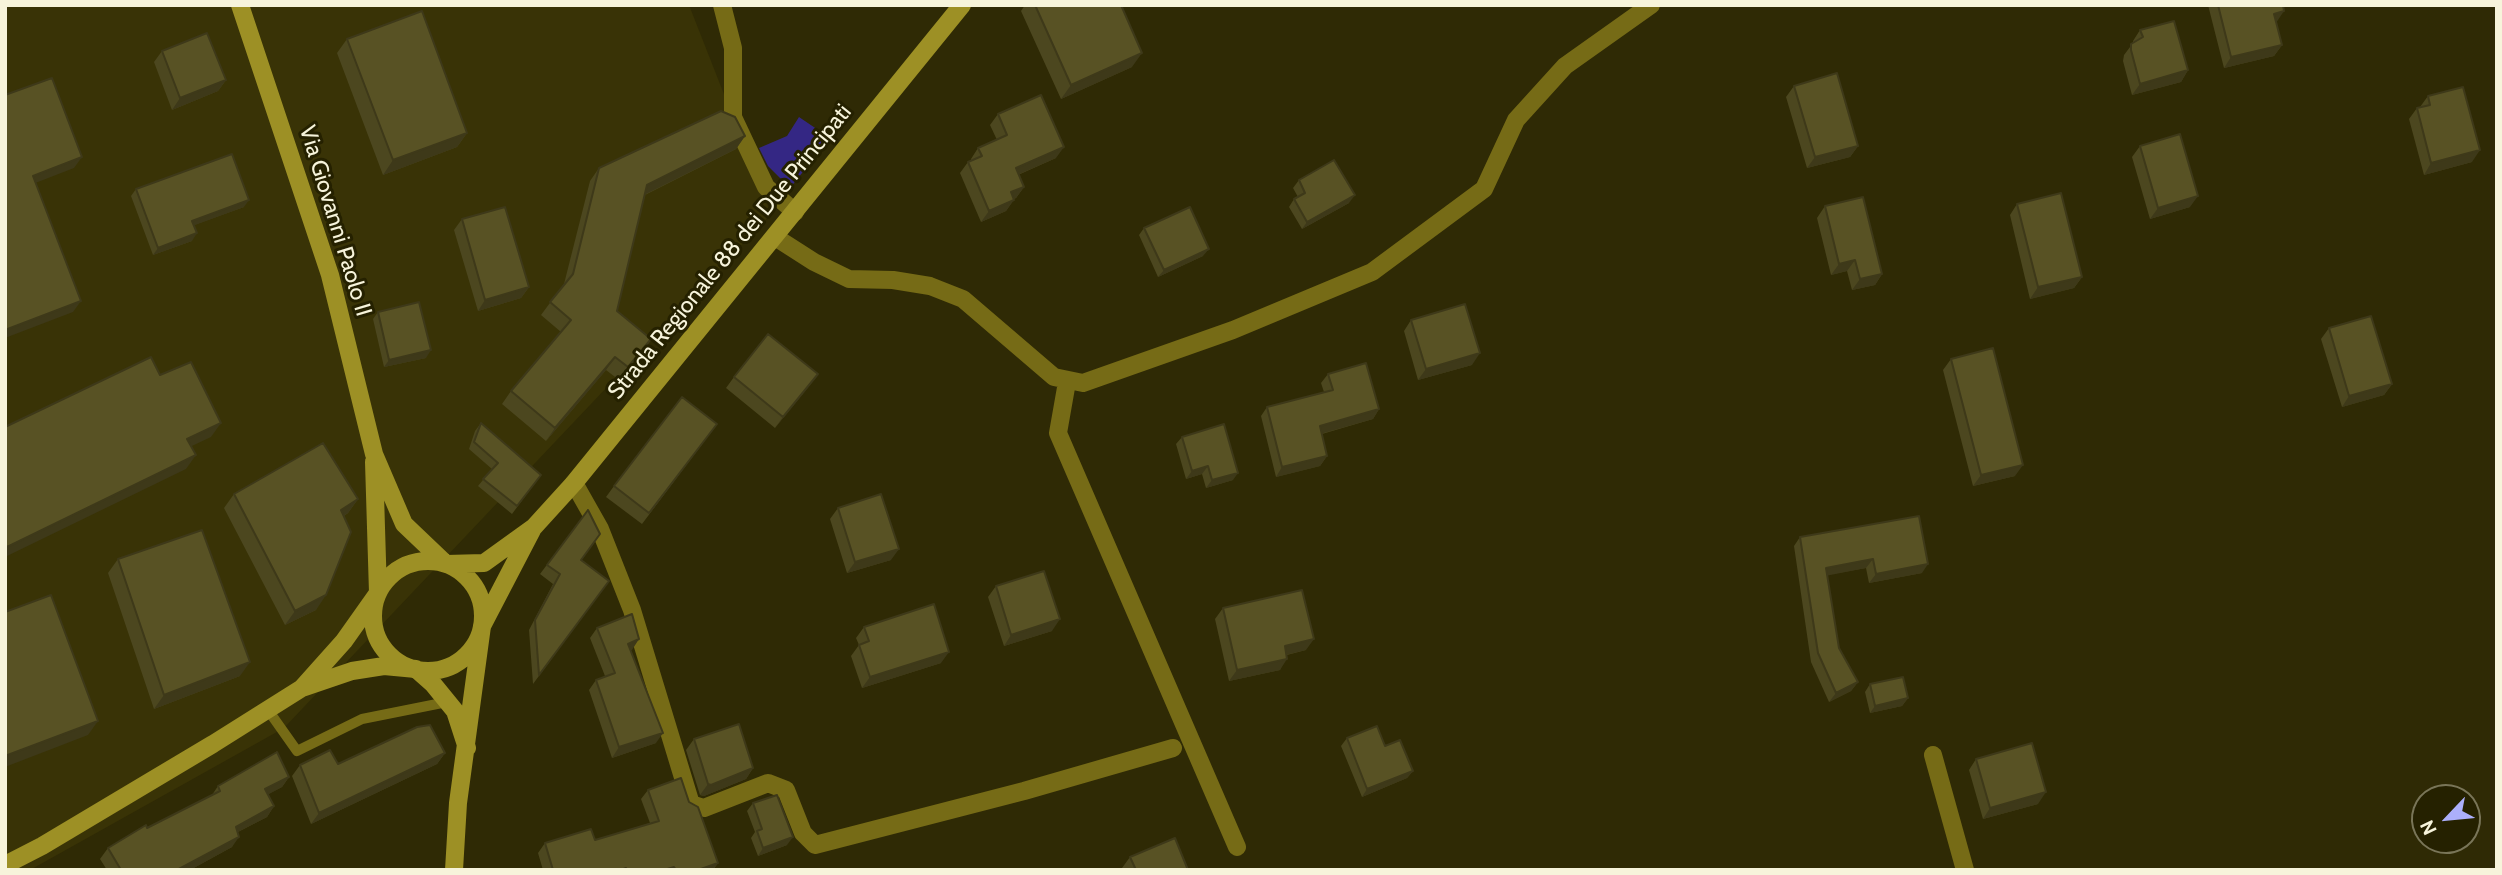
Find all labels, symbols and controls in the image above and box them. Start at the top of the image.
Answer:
street label: Strada Regionale 88 dei Due Principati [602,99,858,405]
street label: Via Giovanni Paolo II [293,122,377,320]
north arrow [2411,784,2481,854]
text: N [2415,816,2442,839]

